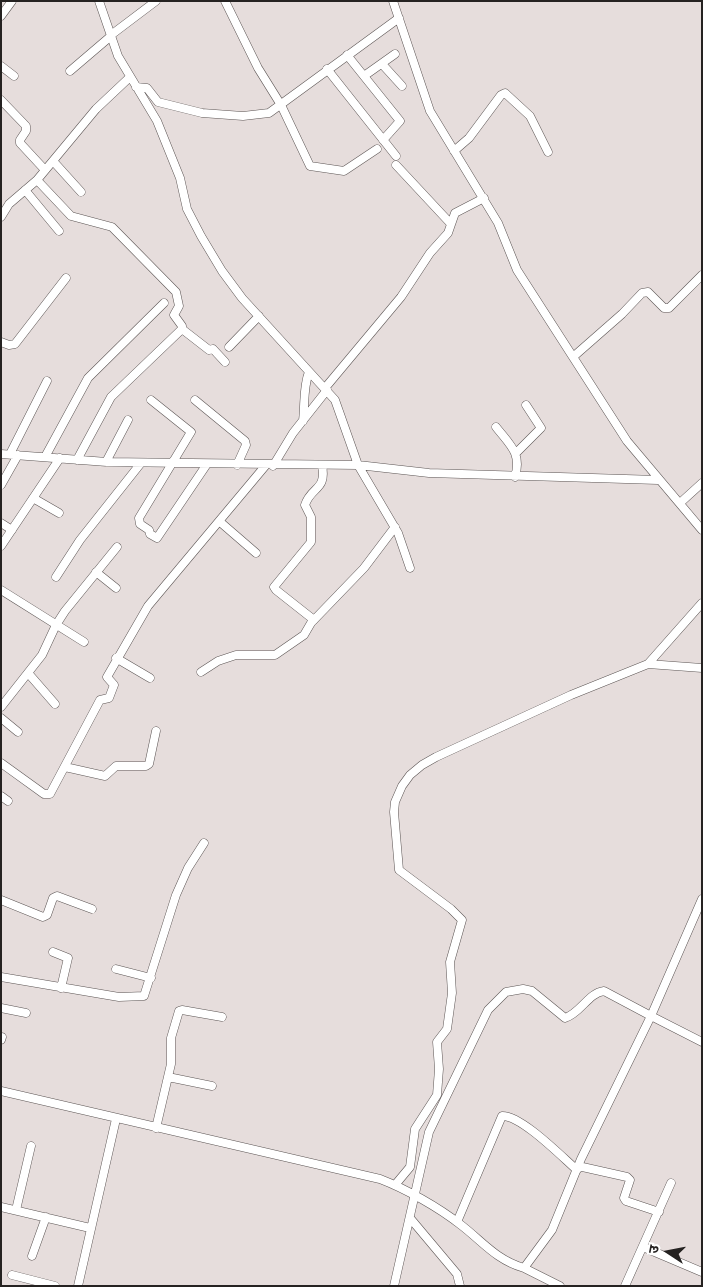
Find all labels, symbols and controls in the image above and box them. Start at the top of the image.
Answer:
north arrow [643,1227,693,1277]
text: उ [645,1244,662,1255]

